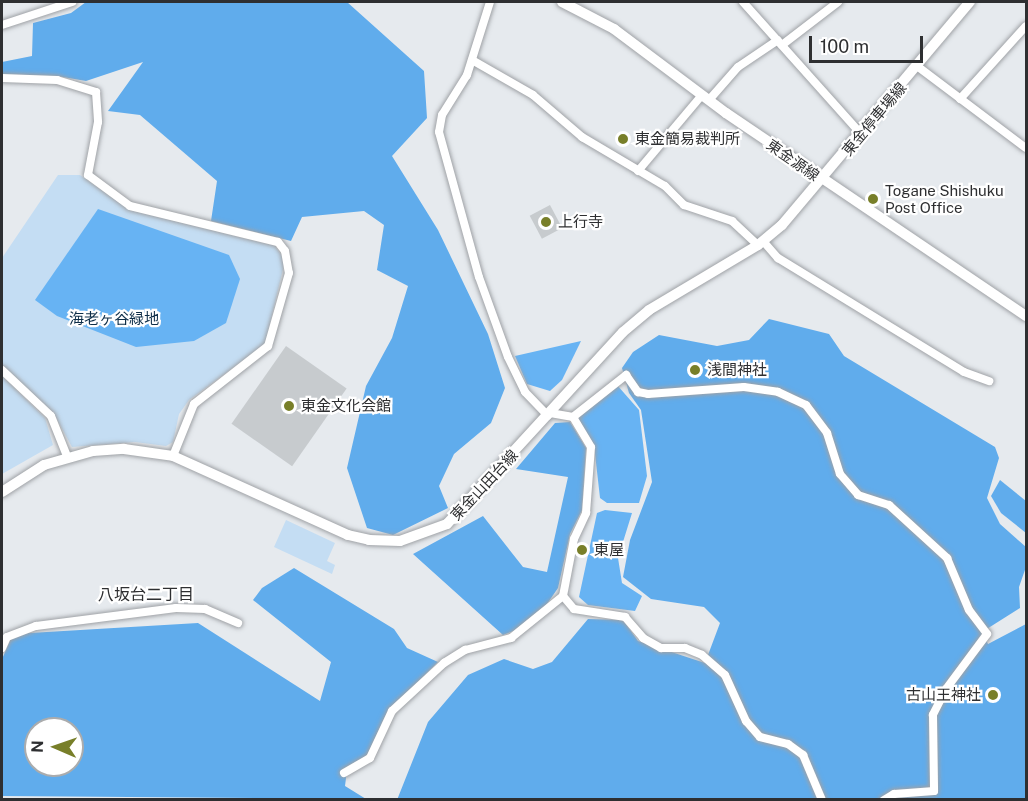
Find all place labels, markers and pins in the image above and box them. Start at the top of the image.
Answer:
place label: 東金簡易裁判所 [635,130,740,148]
marker: 東金簡易裁判所 [616,132,630,146]
place label: Togane Shishuku Post Office [885,181,1004,216]
marker: Togane Shishuku Post Office [866,192,880,206]
place label: 上行寺 [558,213,603,231]
marker: 上行寺 [539,215,553,229]
place label: 浅間神社 [707,361,767,379]
marker: 浅間神社 [688,363,702,377]
place label: 東金文化会館 [301,397,391,415]
marker: 東金文化会館 [282,399,296,413]
place label: 東屋 [594,541,624,559]
marker: 東屋 [575,543,589,557]
place label: 古山王神社 [906,686,981,704]
marker: 古山王神社 [986,688,1000,702]

